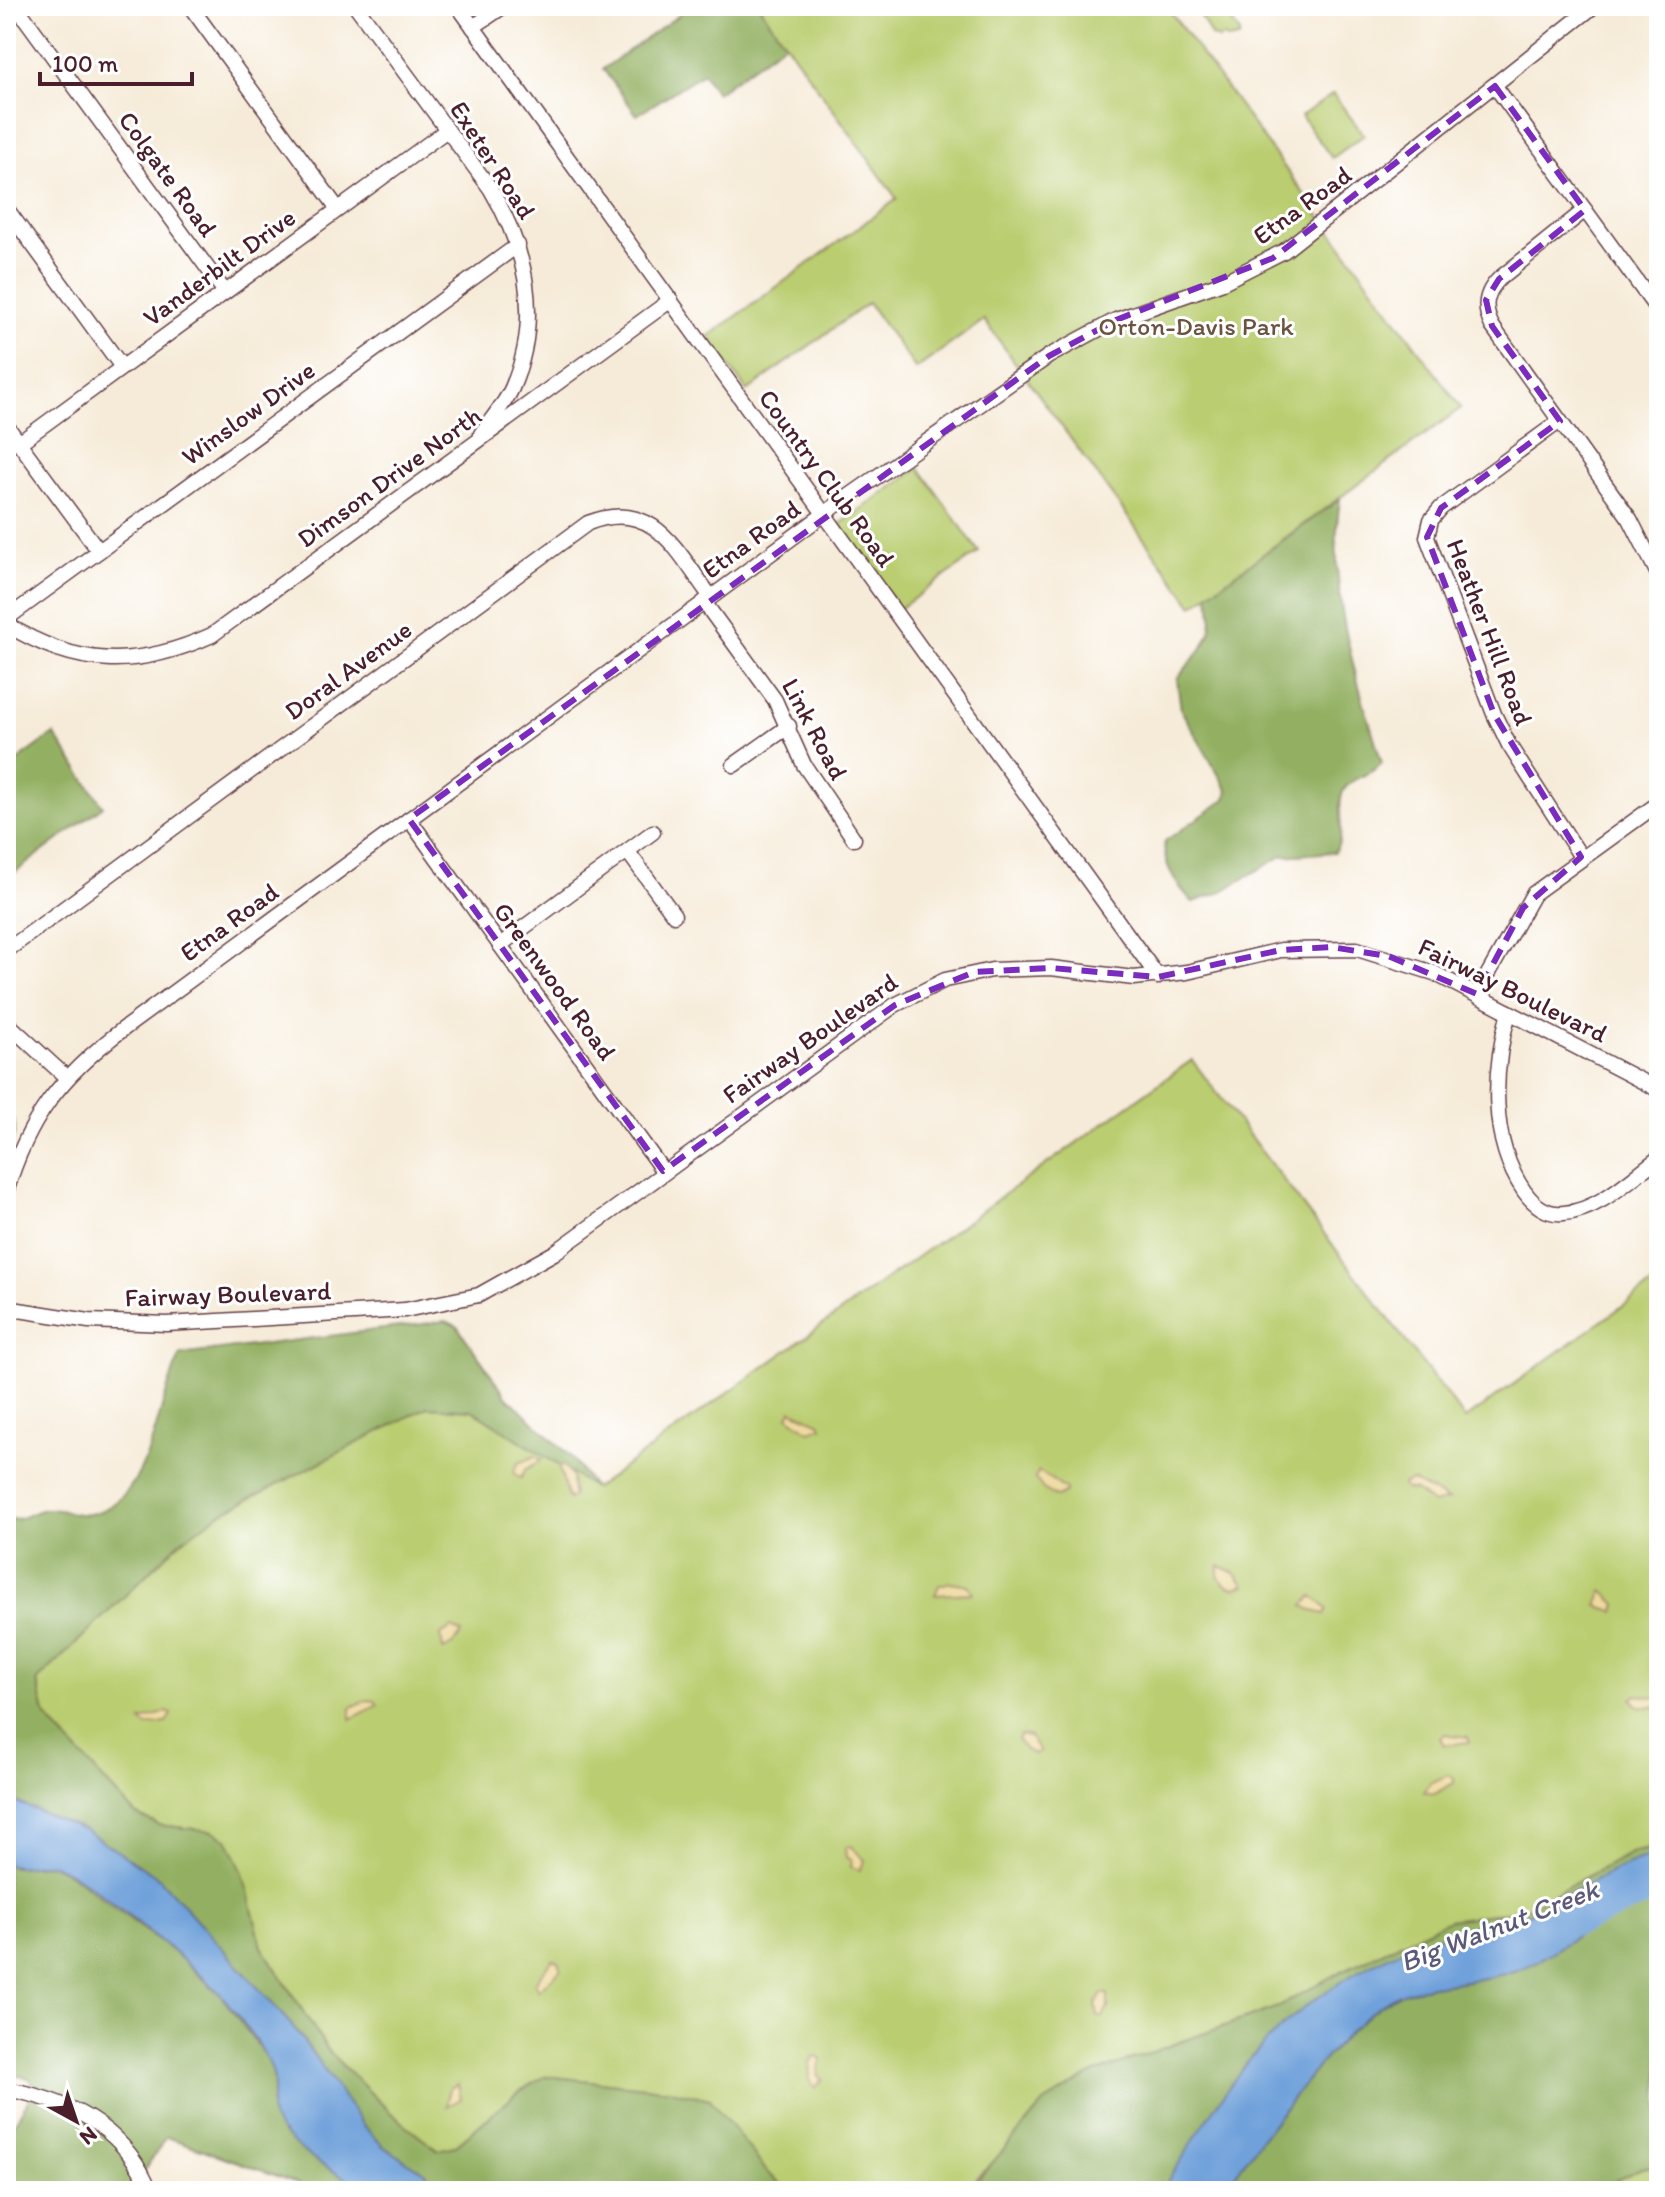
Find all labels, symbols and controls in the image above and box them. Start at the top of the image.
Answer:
scale bar [40,36,192,86]
text: 100 m [52,49,118,78]
street label: Exeter Road [443,95,543,226]
street label: Colgate Road [112,105,225,244]
street label: Etna Road [1247,159,1357,251]
street label: Vanderbilt Drive [136,201,302,333]
park label: Orton-Davis Park [1098,310,1294,342]
street label: Winslow Drive [175,354,321,472]
street label: Country Club Road [752,383,903,574]
street label: Dimson Drive North [291,399,487,555]
street label: Etna Road [696,493,806,585]
street label: Heather Hill Road [1440,534,1540,730]
street label: Doral Avenue [278,613,418,727]
street label: Link Road [775,673,855,785]
street label: Etna Road [174,876,284,968]
street label: Greenwood Road [487,896,623,1066]
street label: Fairway Boulevard [1413,930,1614,1050]
street label: Fairway Boulevard [716,965,904,1110]
street label: Fairway Boulevard [124,1274,333,1314]
water label: Big Walnut Creek [1395,1871,1604,1978]
north arrow [36,2081,116,2161]
text: N [74,2121,103,2151]

